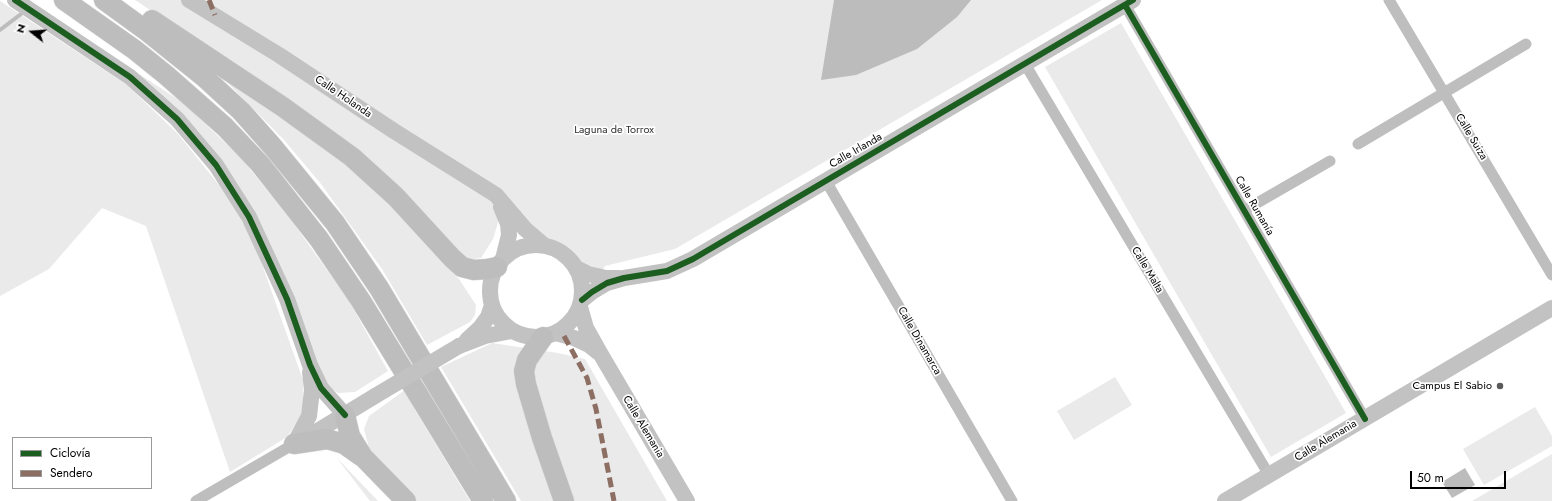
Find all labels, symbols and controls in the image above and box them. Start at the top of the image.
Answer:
north arrow [12,12,52,52]
text: N [12,22,29,35]
street label: Calle Holanda [312,73,374,121]
street label: Calle Suiza [1452,111,1490,163]
park label: Laguna de Torrox [574,123,654,137]
street label: Calle Irlanda [827,131,885,171]
street label: Calle Rumanía [1232,174,1276,238]
street label: Calle Malta [1128,245,1166,295]
street label: Calle Dinamarca [894,305,944,377]
place label: Campus El Sabio [1412,379,1492,393]
marker: Campus El Sabio [1495,381,1505,391]
street label: Calle Alemania [619,394,667,460]
street label: Calle Alemania [1293,417,1359,465]
legend [12,437,152,489]
text: Ciclovía [50,444,90,462]
scale bar [1412,463,1508,489]
text: Sendero [50,464,93,482]
text: 50 m [1417,469,1444,487]

